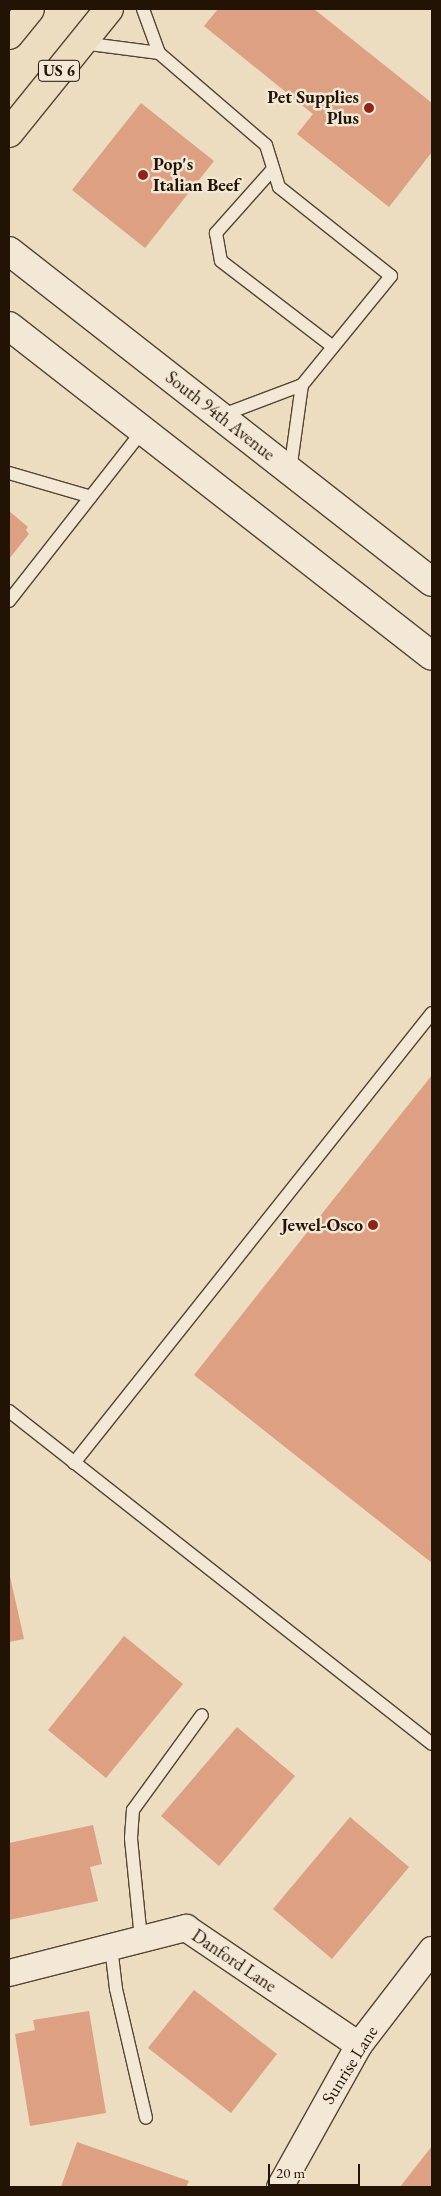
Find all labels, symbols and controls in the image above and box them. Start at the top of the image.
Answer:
road number: US 6 [38,58,80,84]
place label: Pet Supplies Plus [267,87,359,130]
marker: Pet Supplies Plus [363,102,375,114]
place label: Pop's Italian Beef [153,154,240,196]
marker: Pop's Italian Beef [137,169,149,181]
street label: South 94th Avenue [161,367,279,465]
place label: Jewel-Osco [281,1214,363,1236]
marker: Jewel-Osco [367,1219,379,1231]
street label: Danford Lane [188,1925,280,1997]
street label: Sunrise Lane [317,2022,383,2108]
scale bar [271,2154,364,2186]
text: 20 m [276,2163,305,2182]

